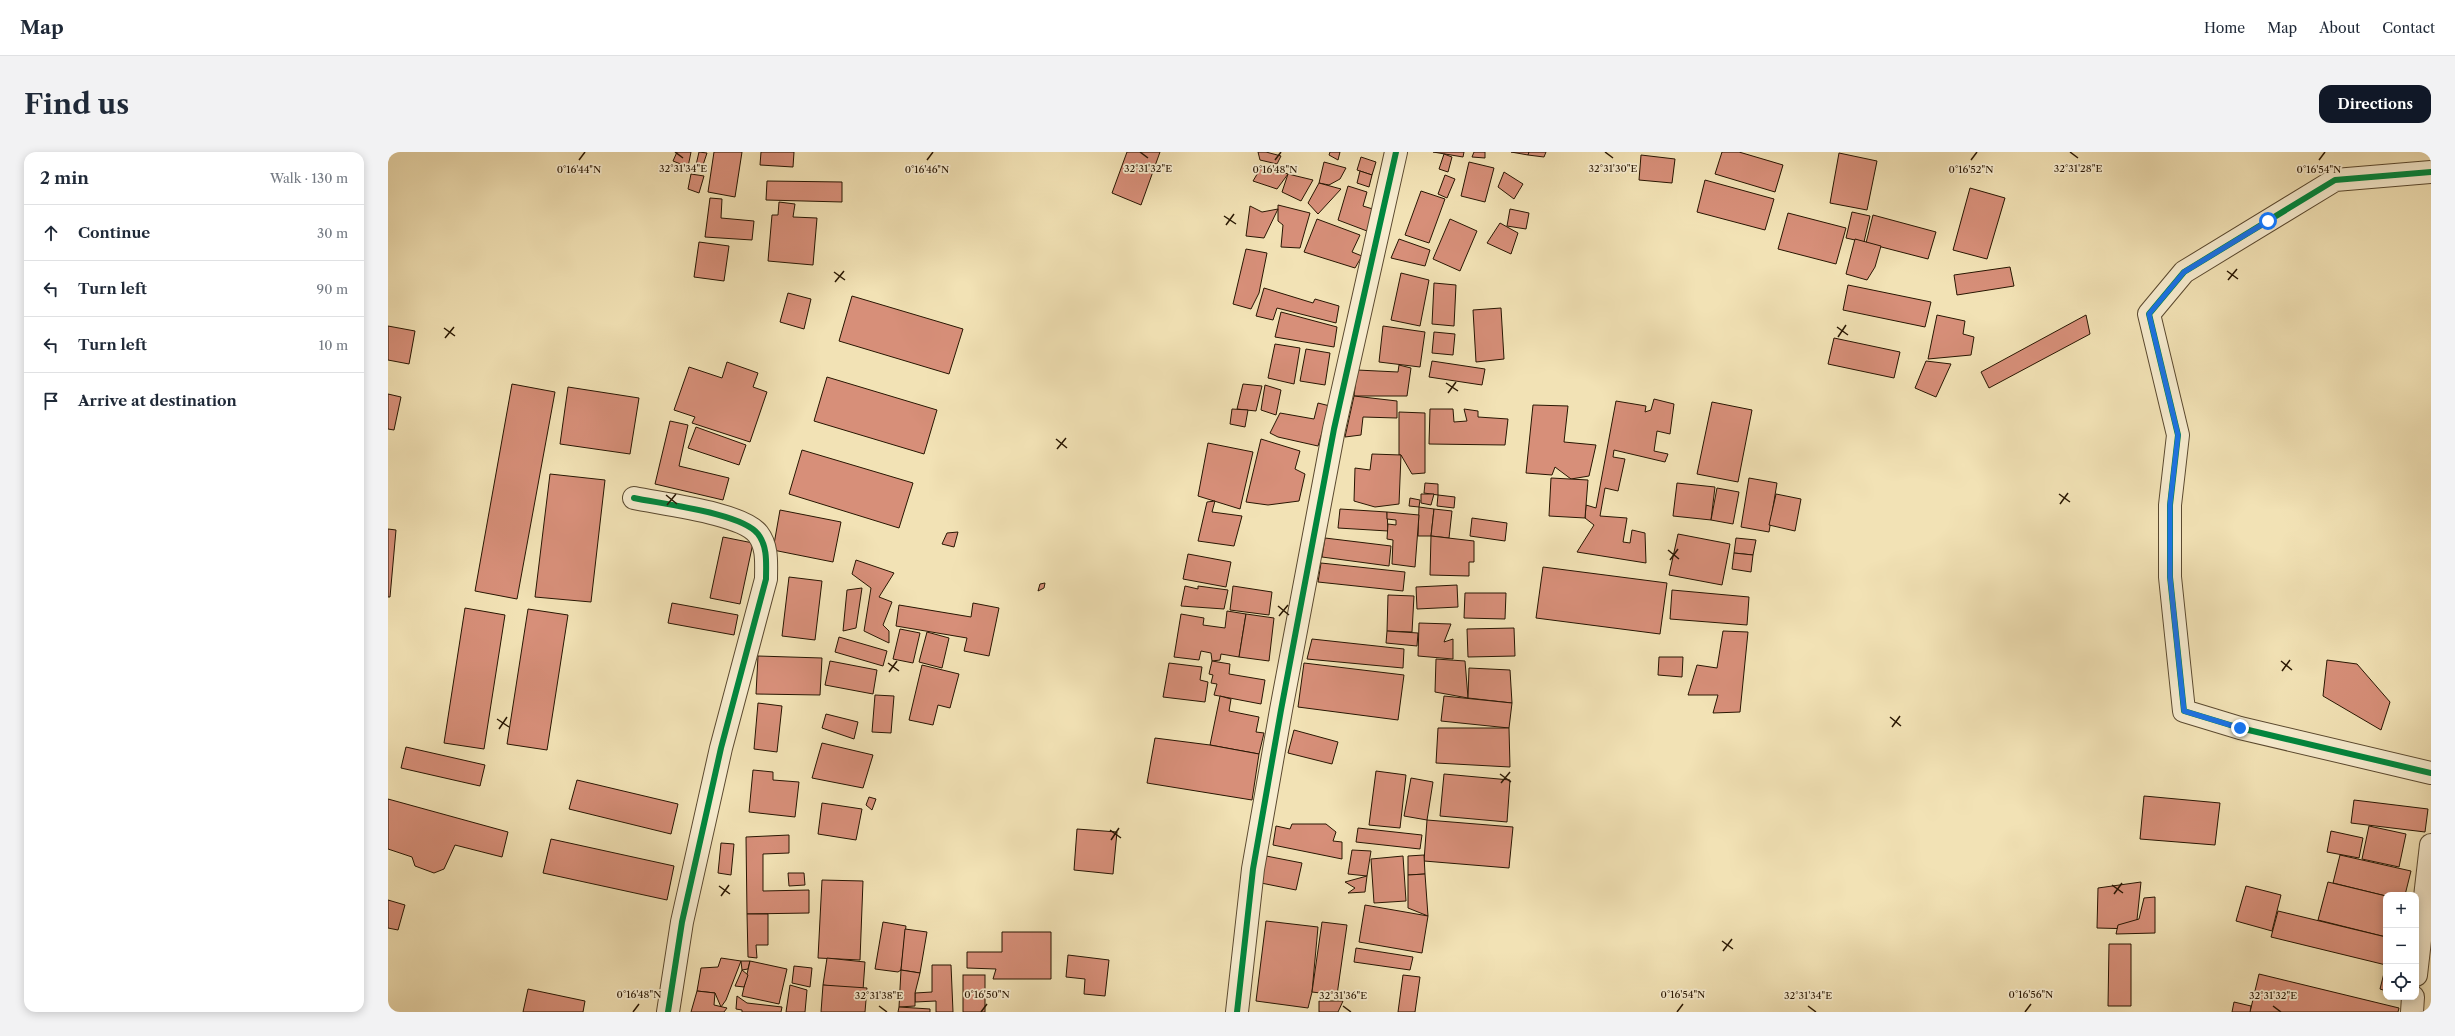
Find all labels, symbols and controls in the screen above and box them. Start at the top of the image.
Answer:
text: Map [20,16,64,39]
text: Home [2204,19,2245,37]
text: Map [2267,19,2297,37]
text: About [2319,19,2360,37]
text: Contact [2382,19,2435,37]
button: Directions [2319,85,2431,123]
text: Find us [24,87,129,121]
text: 32°31'34"E [659,162,707,175]
text: 32°31'32"E [1124,162,1172,175]
text: 32°31'30"E [1589,162,1637,175]
text: 32°31'28"E [2054,162,2102,175]
text: 0°16'44"N [557,163,601,176]
text: 0°16'46"N [905,163,949,176]
text: 0°16'48"N [1253,163,1297,176]
text: 0°16'52"N [1949,163,1993,176]
text: 0°16'54"N [2297,163,2341,176]
text: 2 min [40,168,89,188]
text: Walk · 130 m [270,170,348,186]
route start [2259,212,2277,230]
icon: ahead [40,222,62,244]
text: Continue [78,223,150,242]
text: 30 m [317,225,348,241]
icon: left [40,278,62,300]
text: Turn left [78,279,147,298]
text: 90 m [317,281,348,297]
icon: left [40,334,62,356]
text: Turn left [78,335,147,354]
text: 10 m [319,337,348,353]
icon: arrive [40,390,62,412]
text: Arrive at destination [78,391,237,410]
route end [2231,719,2249,737]
map controls [2383,892,2419,1000]
button: + [2383,892,2419,928]
button: − [2383,928,2419,964]
button: locate [2383,964,2419,1000]
text: 0°16'48"N [617,988,661,1001]
text: 0°16'50"N [964,988,1010,1001]
text: 0°16'54"N [1661,988,1705,1001]
text: 0°16'56"N [2009,988,2053,1001]
text: 32°31'38"E [855,989,903,1002]
text: 32°31'36"E [1319,989,1367,1002]
text: 32°31'34"E [1784,989,1832,1002]
text: 32°31'32"E [2249,989,2297,1002]

